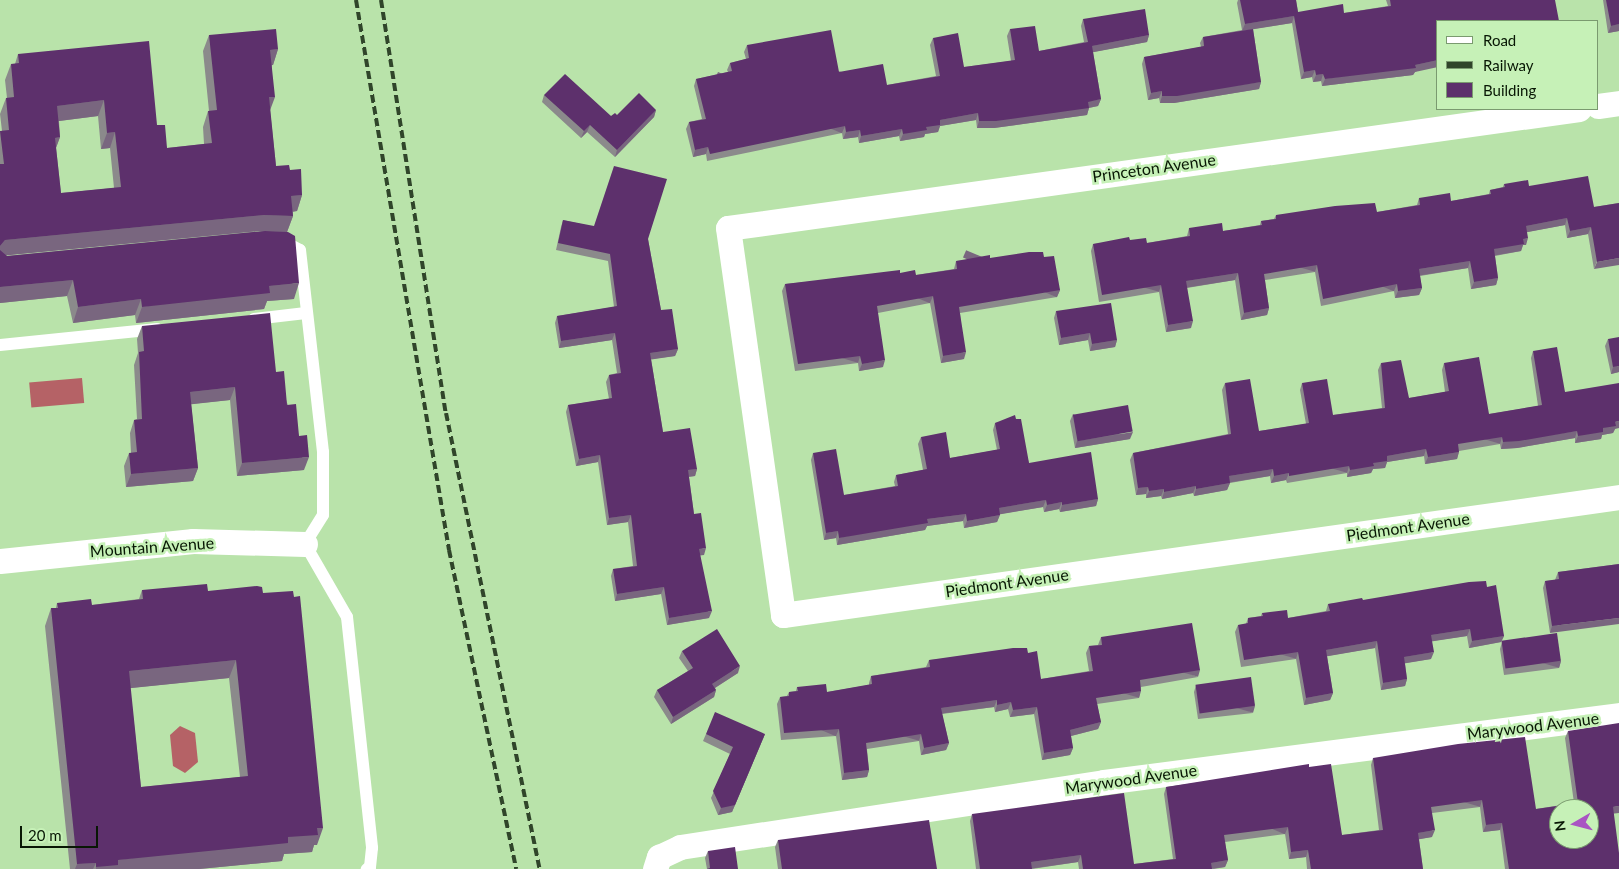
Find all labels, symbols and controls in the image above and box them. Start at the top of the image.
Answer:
legend [1436,20,1599,110]
text: Road [1483,31,1516,49]
text: Railway [1483,56,1534,74]
text: Building [1483,81,1536,99]
street label: Princeton Avenue [1091,150,1217,186]
street label: Piedmont Avenue [1345,509,1471,545]
street label: Mountain Avenue [89,533,215,561]
street label: Piedmont Avenue [944,565,1070,601]
street label: Marywood Avenue [1466,708,1600,744]
street label: Marywood Avenue [1064,760,1198,798]
north arrow [1549,799,1599,849]
scale bar [22,816,100,848]
text: N [1550,819,1569,833]
text: 20 m [28,826,62,844]

